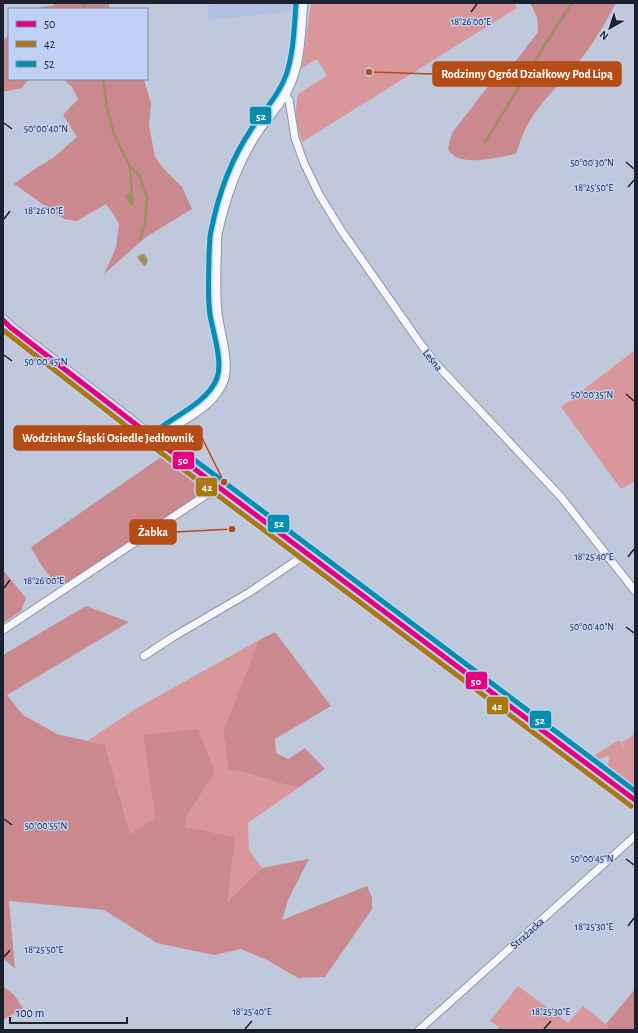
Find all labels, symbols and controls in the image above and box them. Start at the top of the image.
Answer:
legend [8,8,148,80]
north arrow [590,8,630,48]
text: 18°26'00"E [451,17,491,27]
text: 50 [44,18,55,30]
text: N [598,29,610,42]
text: 42 [44,38,56,50]
text: 52 [44,58,55,70]
callout: Rodzinny Ogród Działkowy Pod Lipą [433,62,621,86]
text: Rodzinny Ogród Działkowy Pod Lipą [441,68,613,81]
line badge: 52 [249,106,272,125]
text: 52 [256,111,266,122]
text: 50°00'40"N [24,124,68,134]
text: 50°00'30"N [570,158,614,168]
text: 18°25'50"E [575,183,613,193]
text: 18°26'10"E [25,206,63,216]
street label: Leśna [421,347,445,373]
text: 50°00'45"N [24,357,68,367]
text: 50°00'35"N [571,390,613,400]
callout: Wodzisław Śląski Osiedle Jedłownik [14,426,202,450]
text: Wodzisław Śląski Osiedle Jedłownik [22,430,194,444]
line badge: 50 [172,451,195,470]
text: 50 [178,455,189,466]
line badge: 42 [195,477,218,497]
text: 42 [202,482,212,493]
line badge: 52 [267,514,290,533]
text: 52 [274,518,284,529]
callout: Żabka [130,520,176,544]
text: Żabka [138,525,168,538]
text: 18°25'40"E [574,552,614,562]
text: 18°26'00"E [24,576,64,586]
text: 50°00'40"N [570,622,614,632]
line badge: 50 [465,671,488,690]
text: 50 [471,676,482,687]
line badge: 42 [486,696,509,715]
text: 42 [492,701,502,712]
line badge: 52 [529,710,552,729]
text: 52 [535,715,545,726]
text: 50°00'55"N [25,821,67,831]
text: 50°00'45"N [570,854,614,864]
street label: Strażacka [508,916,546,951]
text: 18°25'30"E [575,922,613,932]
text: 18°25'50"E [25,945,63,955]
scale bar [10,999,127,1025]
text: 100 m [16,1007,44,1019]
text: 18°25'40"E [232,1007,272,1017]
text: 18°25'30"E [532,1007,570,1017]

